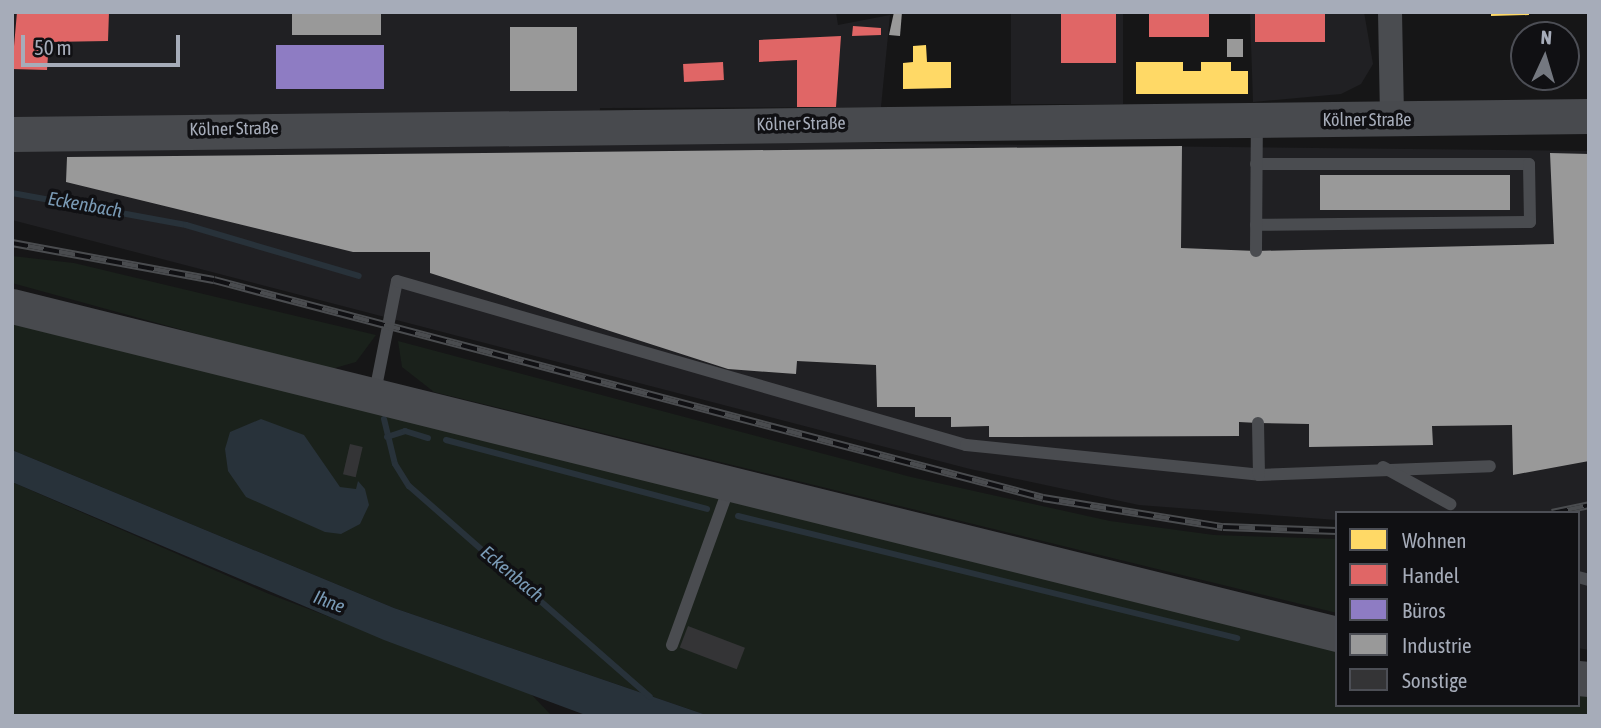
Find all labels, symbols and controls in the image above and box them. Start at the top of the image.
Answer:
scale bar [24,21,184,65]
north arrow [1510,21,1580,91]
text: N [1540,26,1553,48]
text: 50 m [34,35,72,59]
street label: Kölner Straße [1322,109,1412,131]
street label: Kölner Straße [756,112,846,136]
street label: Kölner Straße [189,117,279,141]
water label: Eckenbach [46,187,124,223]
legend [1335,511,1580,707]
text: Wohnen [1402,528,1467,552]
water label: Eckenbach [476,541,548,607]
text: Handel [1402,563,1459,587]
water label: Ihne [310,586,348,618]
text: Büros [1402,598,1446,622]
text: Industrie [1402,633,1472,657]
text: Sonstige [1402,668,1467,692]

